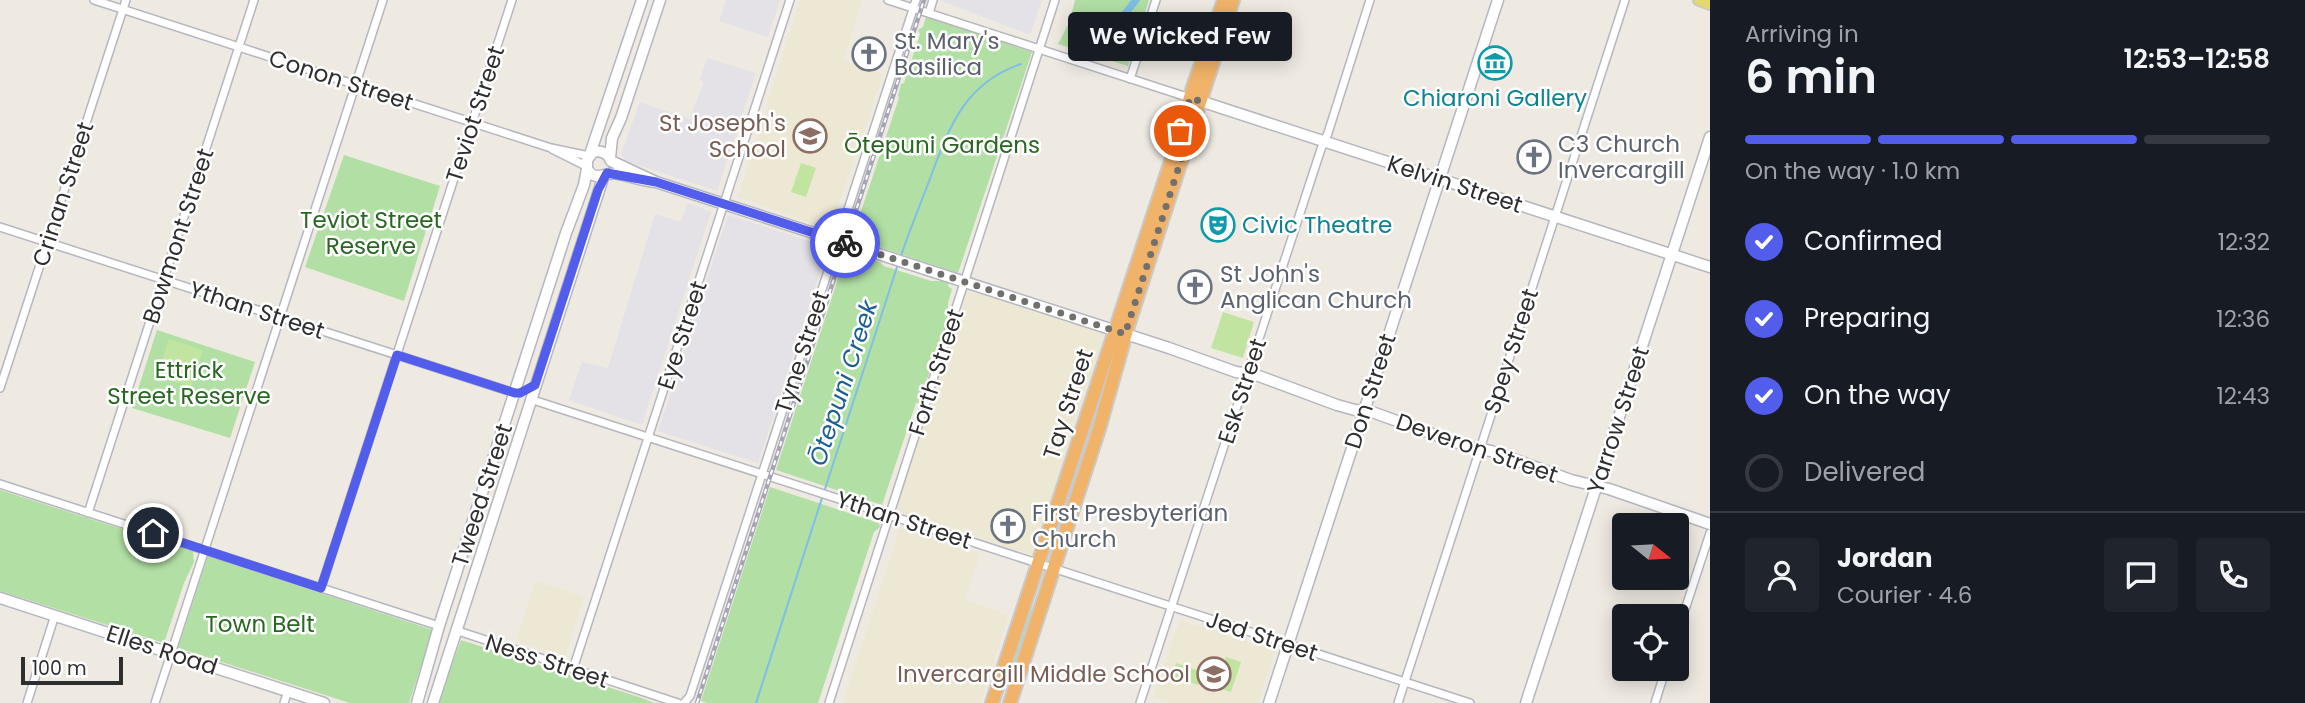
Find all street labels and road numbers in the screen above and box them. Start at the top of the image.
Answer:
street label: Conon Street [265,42,417,118]
street label: Teviot Street [438,42,512,186]
street label: Crinan Street [25,118,101,270]
street label: Bowmont Street [135,144,221,328]
street label: Kelvin Street [1383,147,1527,221]
street label: Ythan Street [185,273,329,347]
street label: Eye Street [649,277,715,393]
street label: Spey Street [1476,284,1546,418]
street label: Tyne Street [767,286,837,418]
street label: Forth Street [900,305,972,439]
street label: Don Street [1336,329,1404,453]
street label: Esk Street [1210,334,1274,448]
street label: Yarrow Street [1579,342,1657,498]
street label: Tay Street [1035,345,1101,463]
street label: Deveron Street [1392,405,1562,491]
street label: Tweed Street [444,419,520,571]
street label: Ythan Street [832,483,976,557]
street label: Jed Street [1202,603,1322,669]
street label: Elles Road [102,617,222,683]
street label: Ness Street [481,626,613,696]

